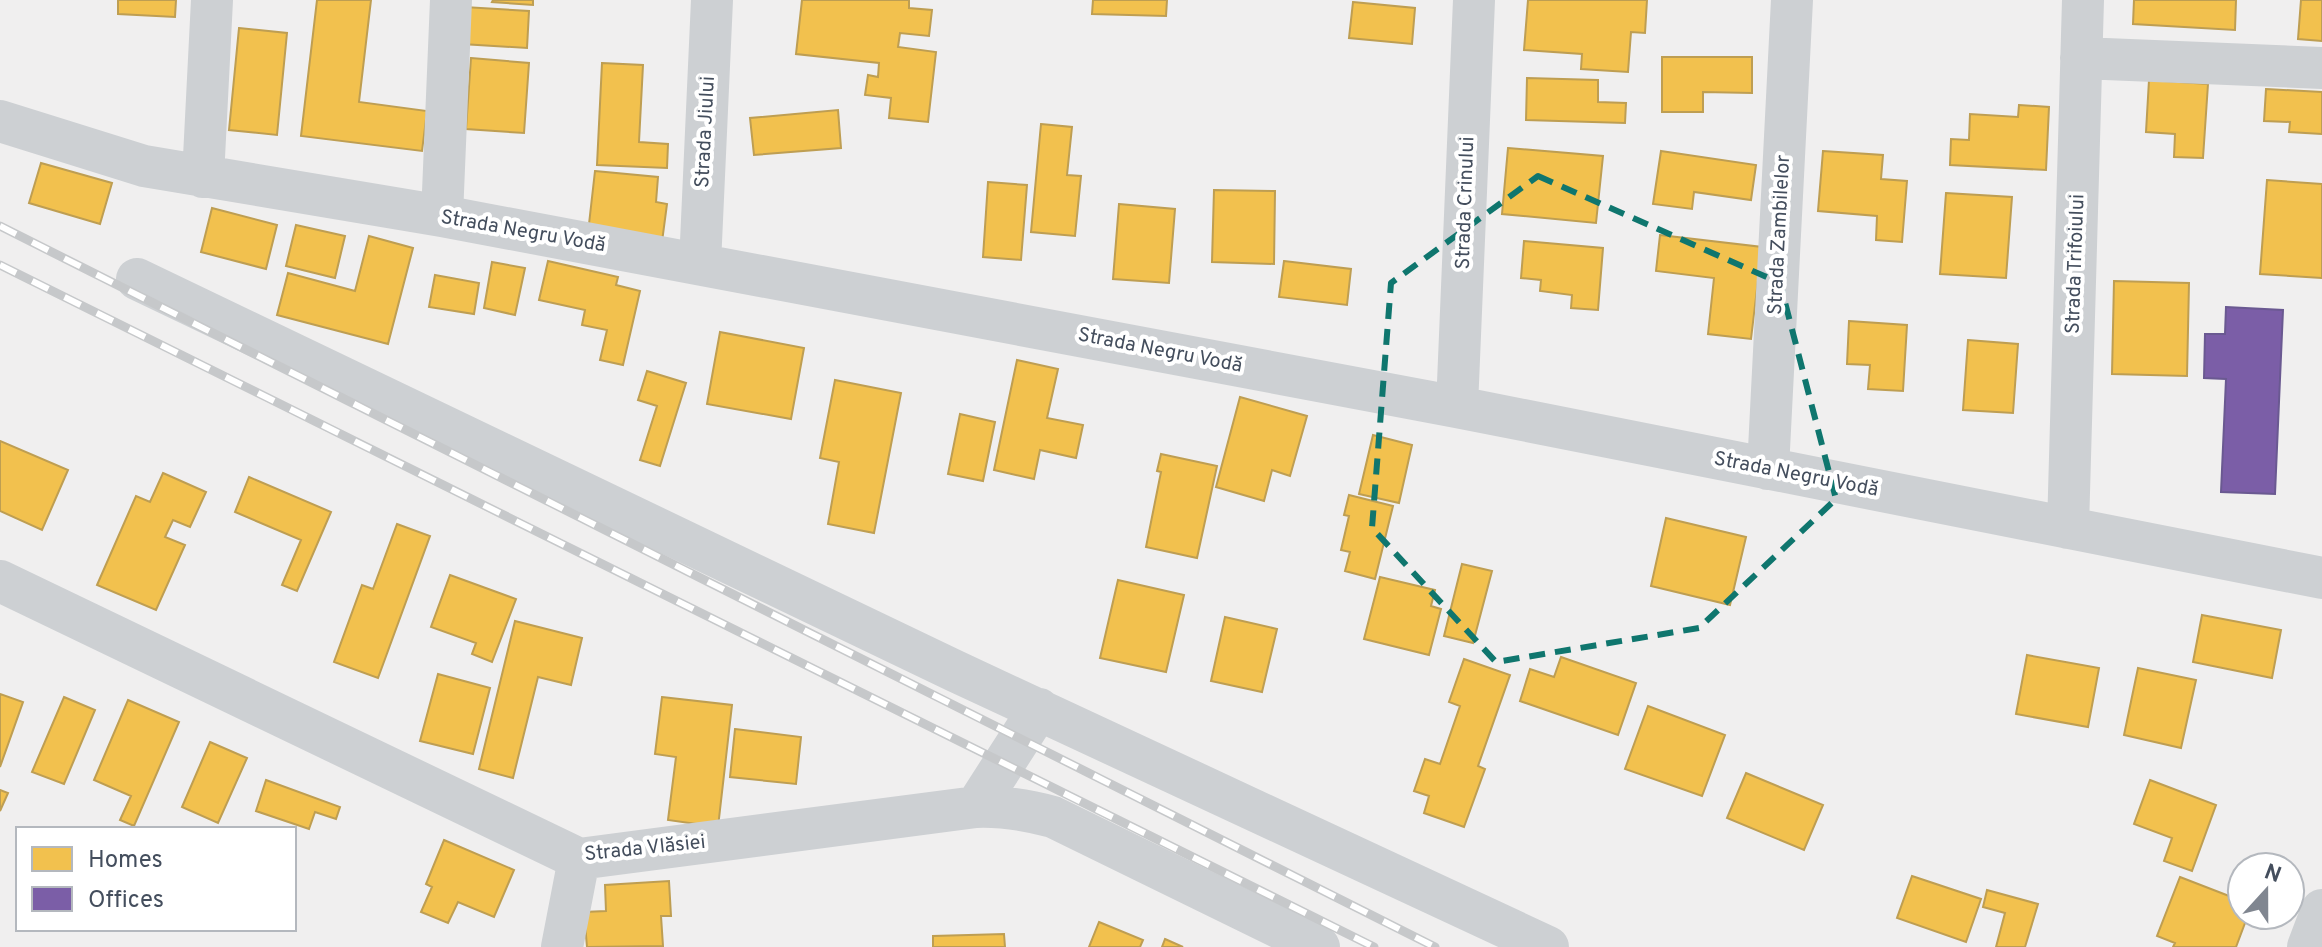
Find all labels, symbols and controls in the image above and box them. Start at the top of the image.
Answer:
street label: Strada Jiului [690,75,722,189]
street label: Strada Crinului [1451,136,1481,270]
street label: Strada Zambilelor [1763,154,1797,316]
street label: Strada Trifoiului [2061,193,2091,335]
street label: Strada Negru Vodă [438,205,608,259]
street label: Strada Negru Vodă [1076,322,1244,380]
street label: Strada Negru Vodă [1712,446,1880,504]
legend [16,827,296,931]
street label: Strada Vlăsiei [583,830,707,868]
text: Homes [88,846,163,876]
north arrow [2226,851,2306,931]
text: N [2260,859,2284,890]
text: Offices [88,886,164,916]

